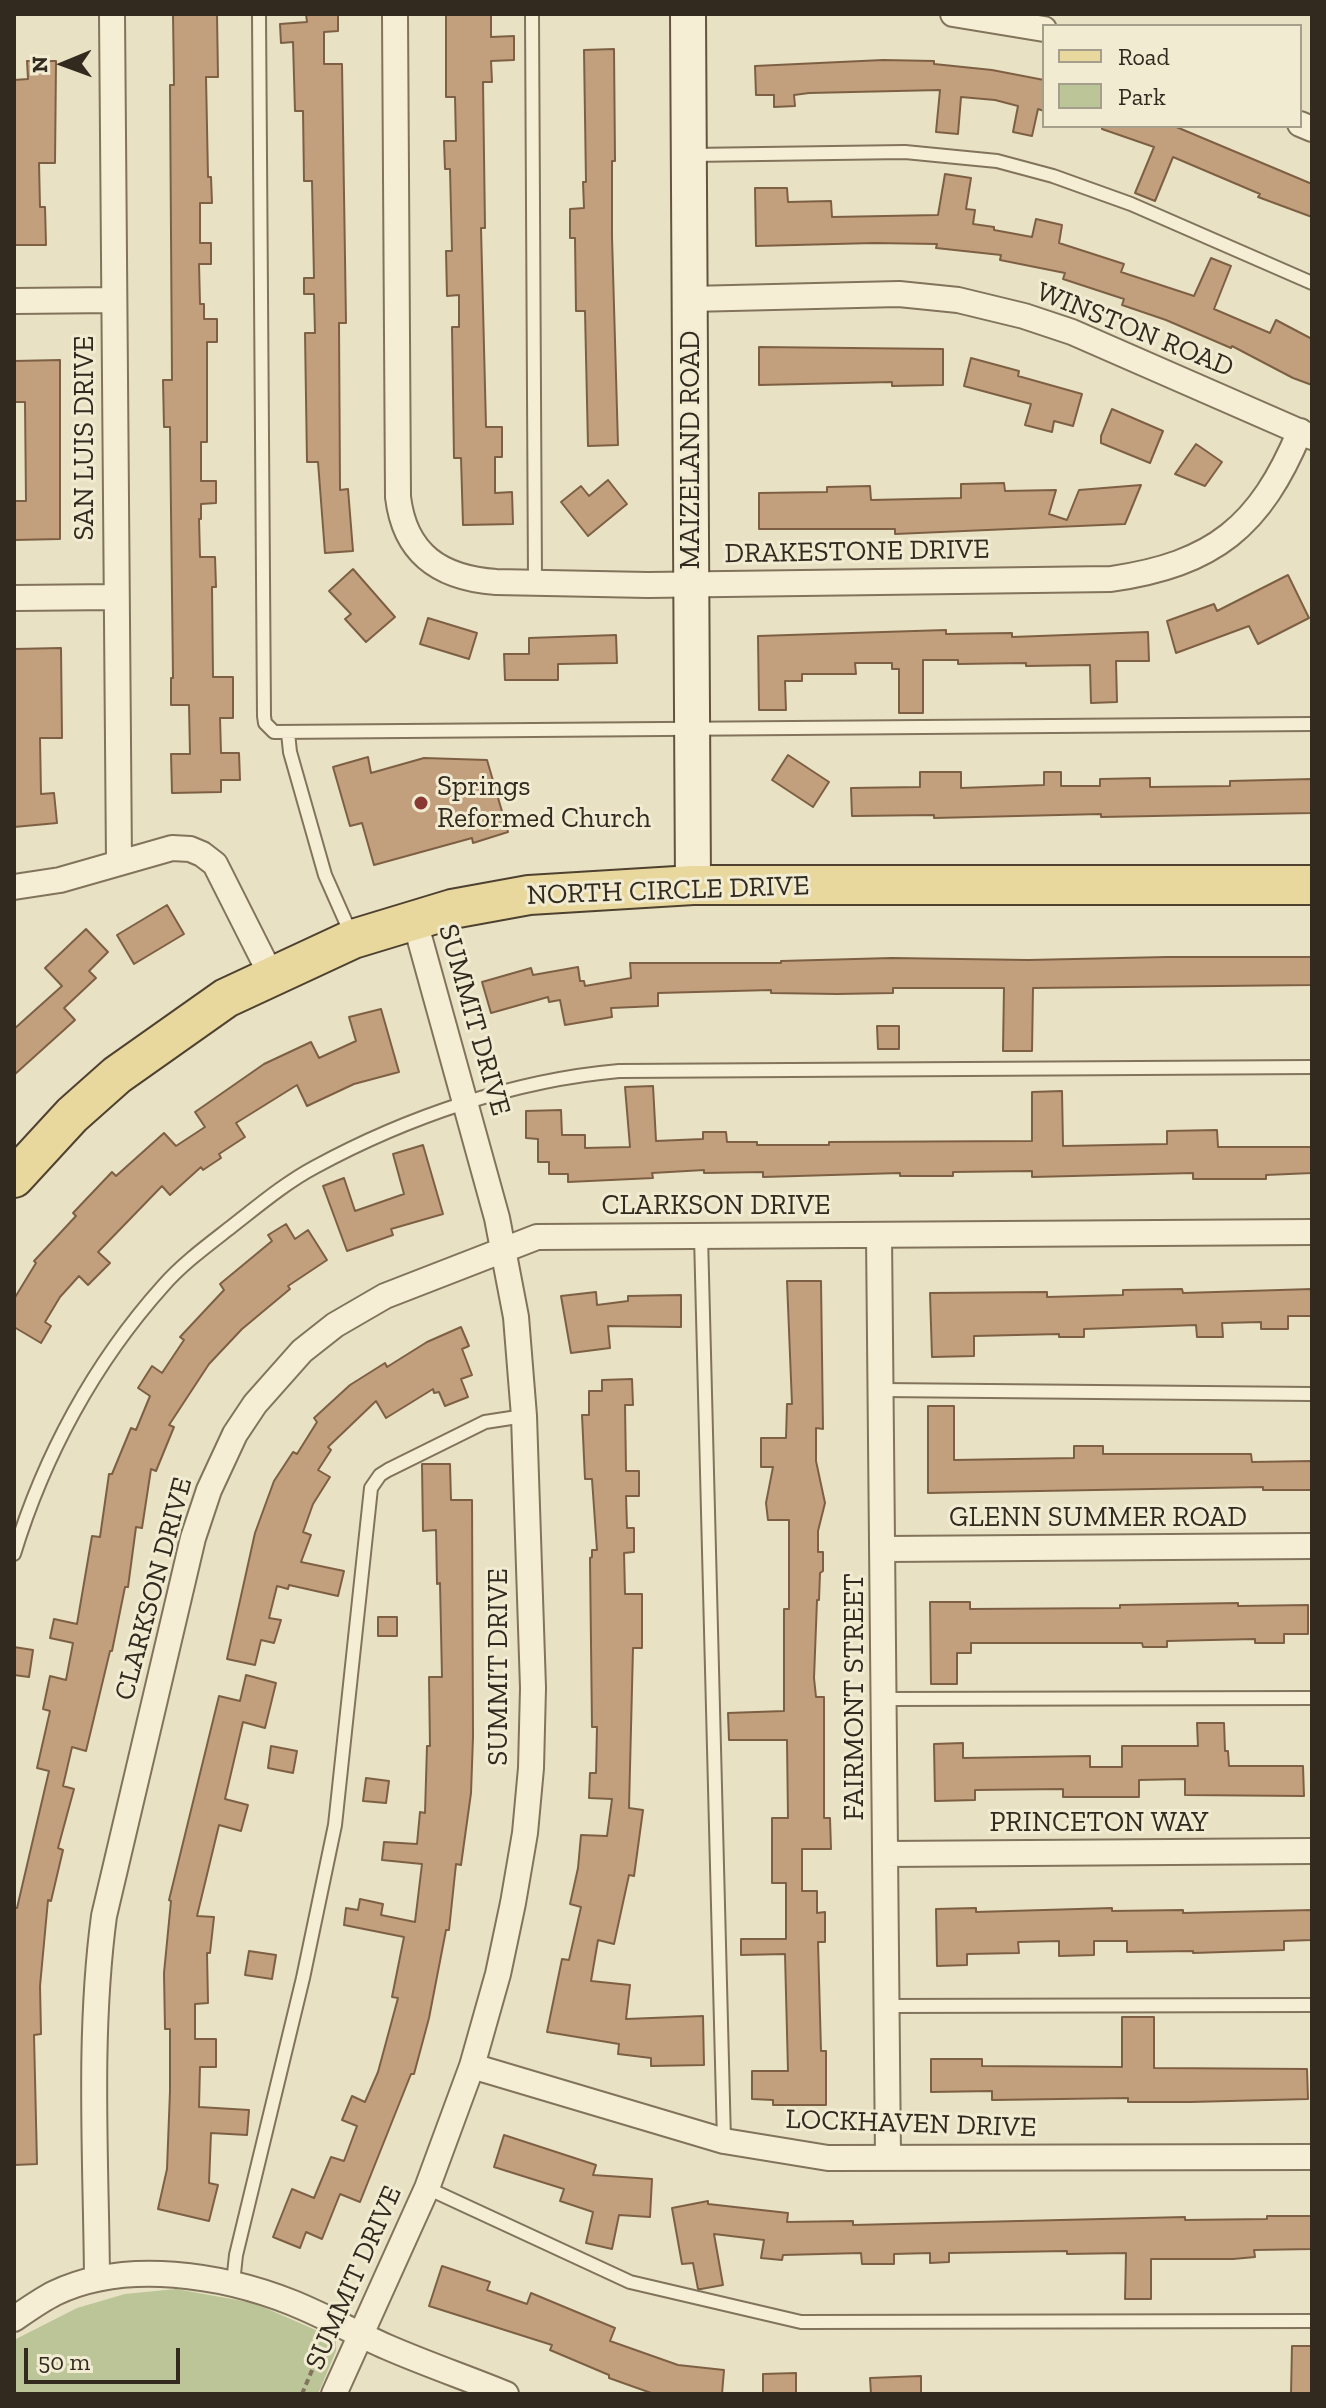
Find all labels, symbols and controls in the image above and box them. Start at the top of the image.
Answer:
north arrow [24,24,104,104]
legend [1042,24,1302,128]
text: Road [1118,42,1170,71]
text: N [26,56,53,73]
text: Park [1118,82,1166,111]
street label: WINSTON ROAD [1032,275,1238,385]
street label: MAIZELAND ROAD [674,330,708,570]
street label: SAN LUIS DRIVE [68,336,102,540]
street label: DRAKESTONE DRIVE [724,533,990,571]
place label: Springs Reformed Church [437,770,651,836]
marker: Springs Reformed Church [412,794,430,812]
street label: NORTH CIRCLE DRIVE [526,869,810,913]
street label: SUMMIT DRIVE [431,920,517,1120]
street label: CLARKSON DRIVE [601,1189,831,1223]
street label: CLARKSON DRIVE [108,1474,200,1704]
street label: GLENN SUMMER ROAD [949,1501,1247,1535]
street label: SUMMIT DRIVE [482,1568,516,1766]
street label: FAIRMONT STREET [838,1573,872,1821]
street label: PRINCETON WAY [989,1806,1209,1840]
street label: LOCKHAVEN DRIVE [785,2103,1037,2145]
street label: SUMMIT DRIVE [298,2181,410,2375]
scale bar [28,2332,184,2382]
text: 50 m [38,2347,90,2376]

